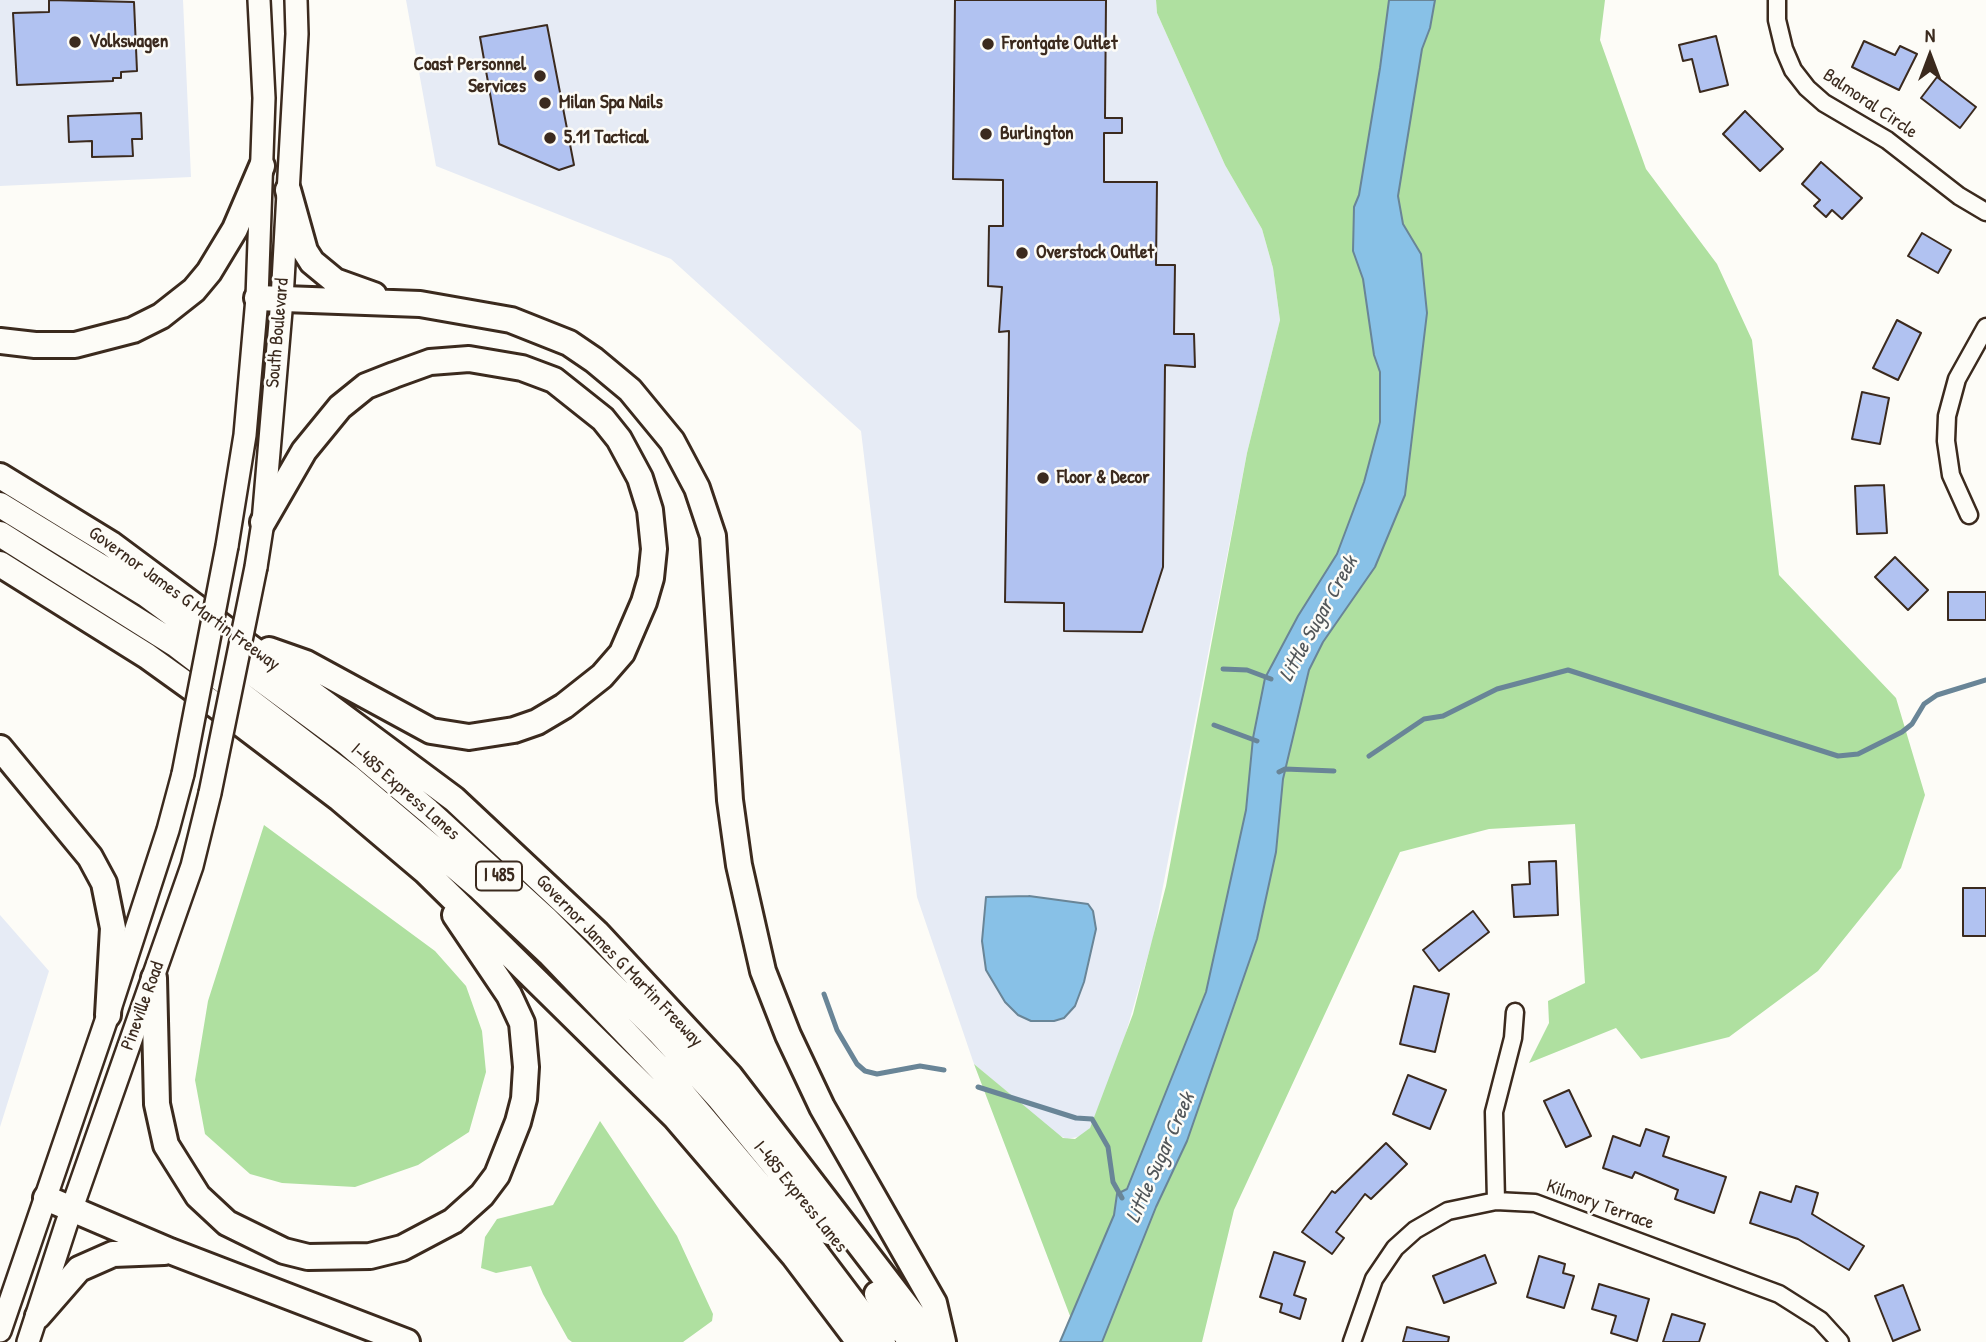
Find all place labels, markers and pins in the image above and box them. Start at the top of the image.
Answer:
place label: Volkswagen [89,31,168,53]
place label: Frontgate Outlet [1002,33,1117,55]
marker: Volkswagen [67,34,83,50]
marker: Frontgate Outlet [980,36,996,52]
place label: Coast Personnel Services [413,54,526,98]
marker: Coast Personnel Services [532,68,548,84]
place label: Milan Spa Nails [559,92,663,114]
marker: Milan Spa Nails [537,95,553,111]
place label: Burlington [1000,123,1074,145]
marker: Burlington [978,126,994,142]
place label: 5.11 Tactical [564,127,649,149]
marker: 5.11 Tactical [542,130,558,146]
place label: Overstock Outlet [1036,242,1154,264]
marker: Overstock Outlet [1014,245,1030,261]
place label: Floor & Decor [1057,467,1150,489]
marker: Floor & Decor [1035,470,1051,486]

